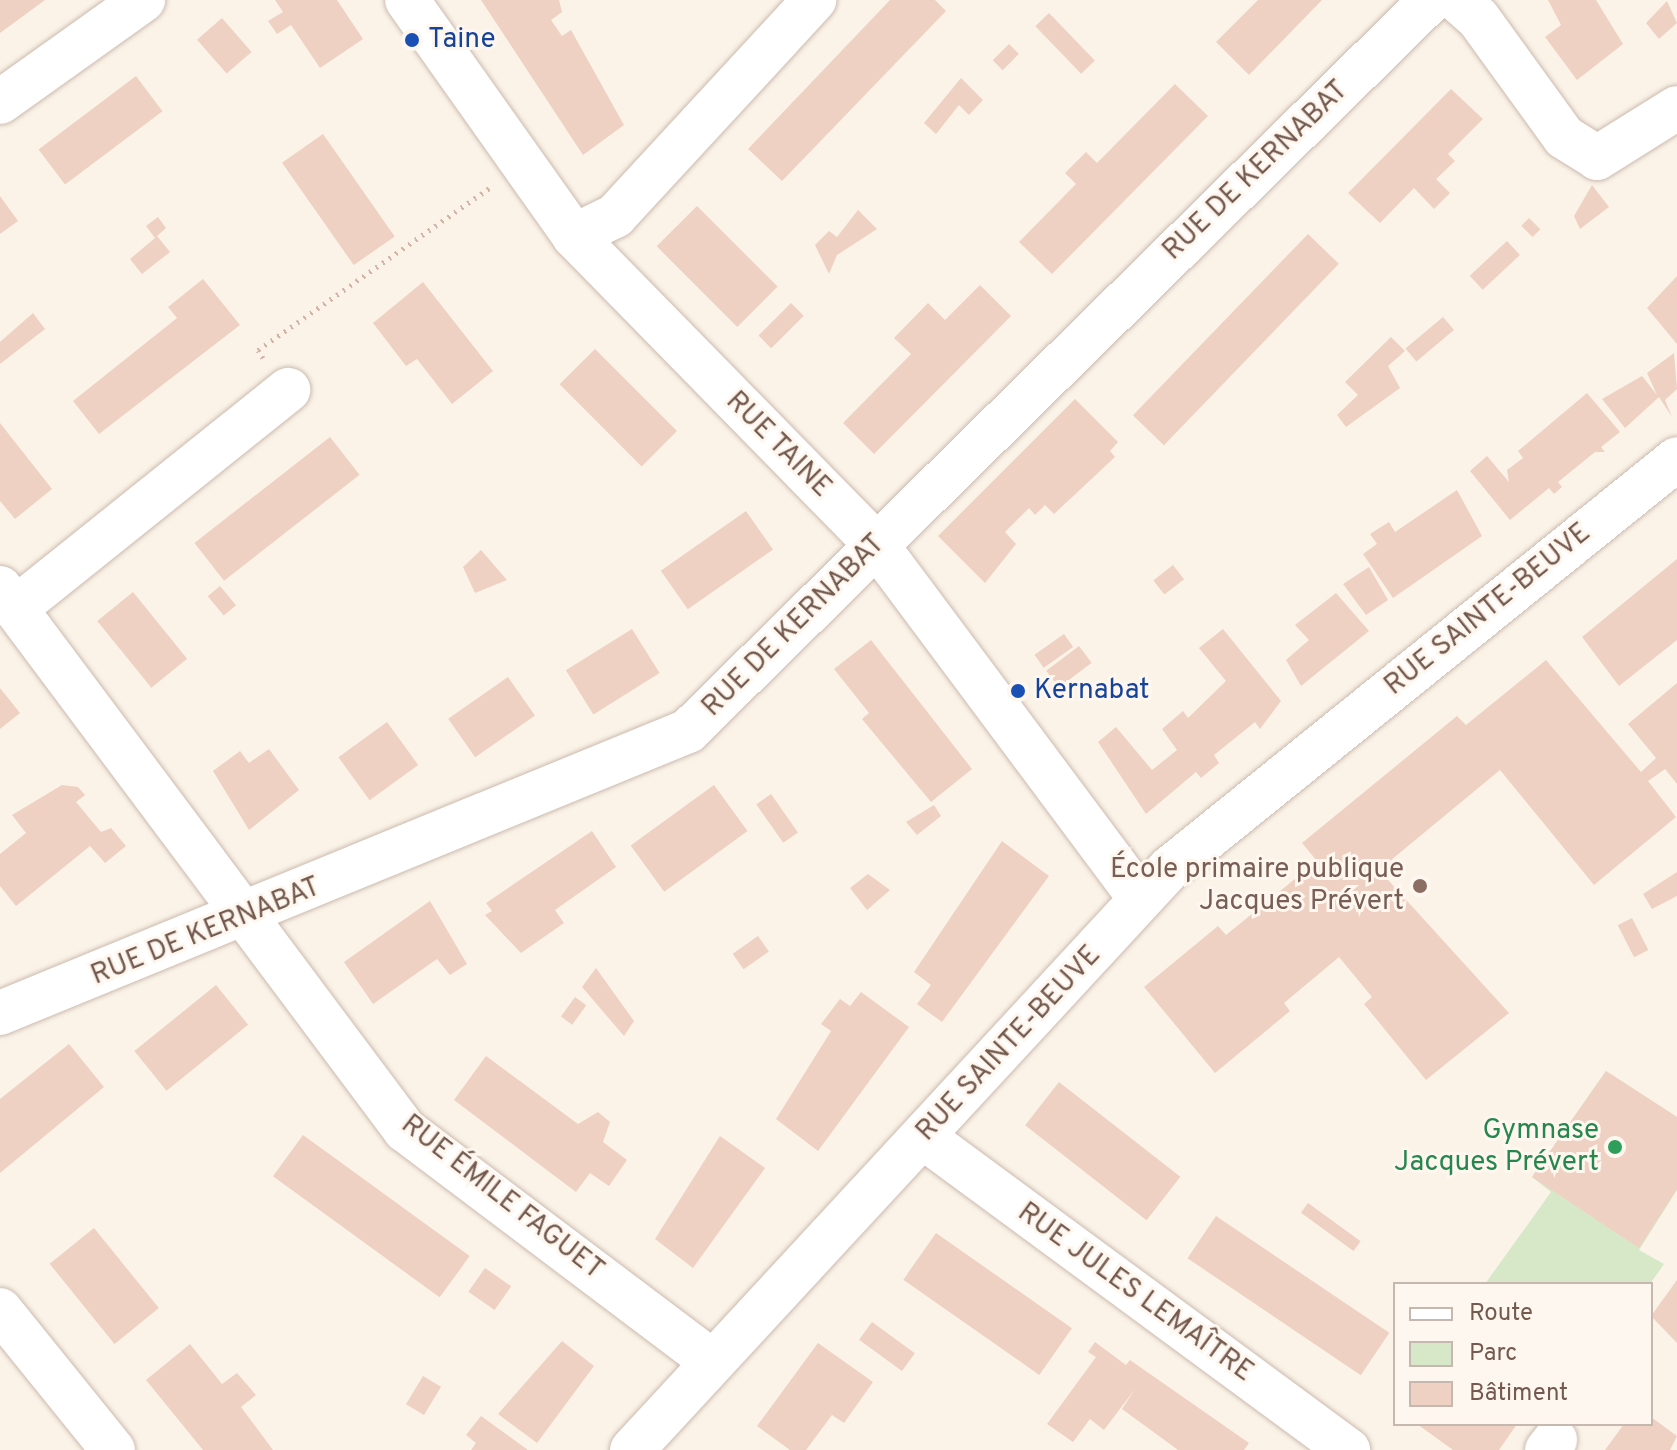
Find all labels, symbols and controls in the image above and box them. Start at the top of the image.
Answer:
place label: Taine [428,23,496,57]
marker: Taine [403,31,421,49]
street label: RUE DE KERNABAT [1156,74,1356,268]
street label: RUE TAINE [718,385,838,505]
street label: RUE SAINTE-BEUVE [1378,517,1598,703]
street label: RUE DE KERNABAT [696,528,892,724]
place label: Kernabat [1034,674,1150,708]
marker: Kernabat [1009,682,1027,700]
place label: École primaire publique Jacques Prévert [1110,853,1404,919]
street label: RUE DE KERNABAT [86,871,326,993]
marker: École primaire publique Jacques Prévert [1411,877,1429,895]
street label: RUE SAINTE-BEUVE [910,939,1108,1149]
street label: RUE ÉMILE FAGUET [394,1108,610,1288]
place label: Gymnase Jacques Prévert [1394,1114,1599,1180]
marker: Gymnase Jacques Prévert [1606,1138,1624,1156]
street label: RUE JULES LEMAÎTRE [1011,1196,1259,1390]
legend [1393,1282,1653,1426]
text: Route [1469,1299,1533,1329]
text: Parc [1469,1339,1517,1369]
text: Bâtiment [1469,1379,1568,1409]

